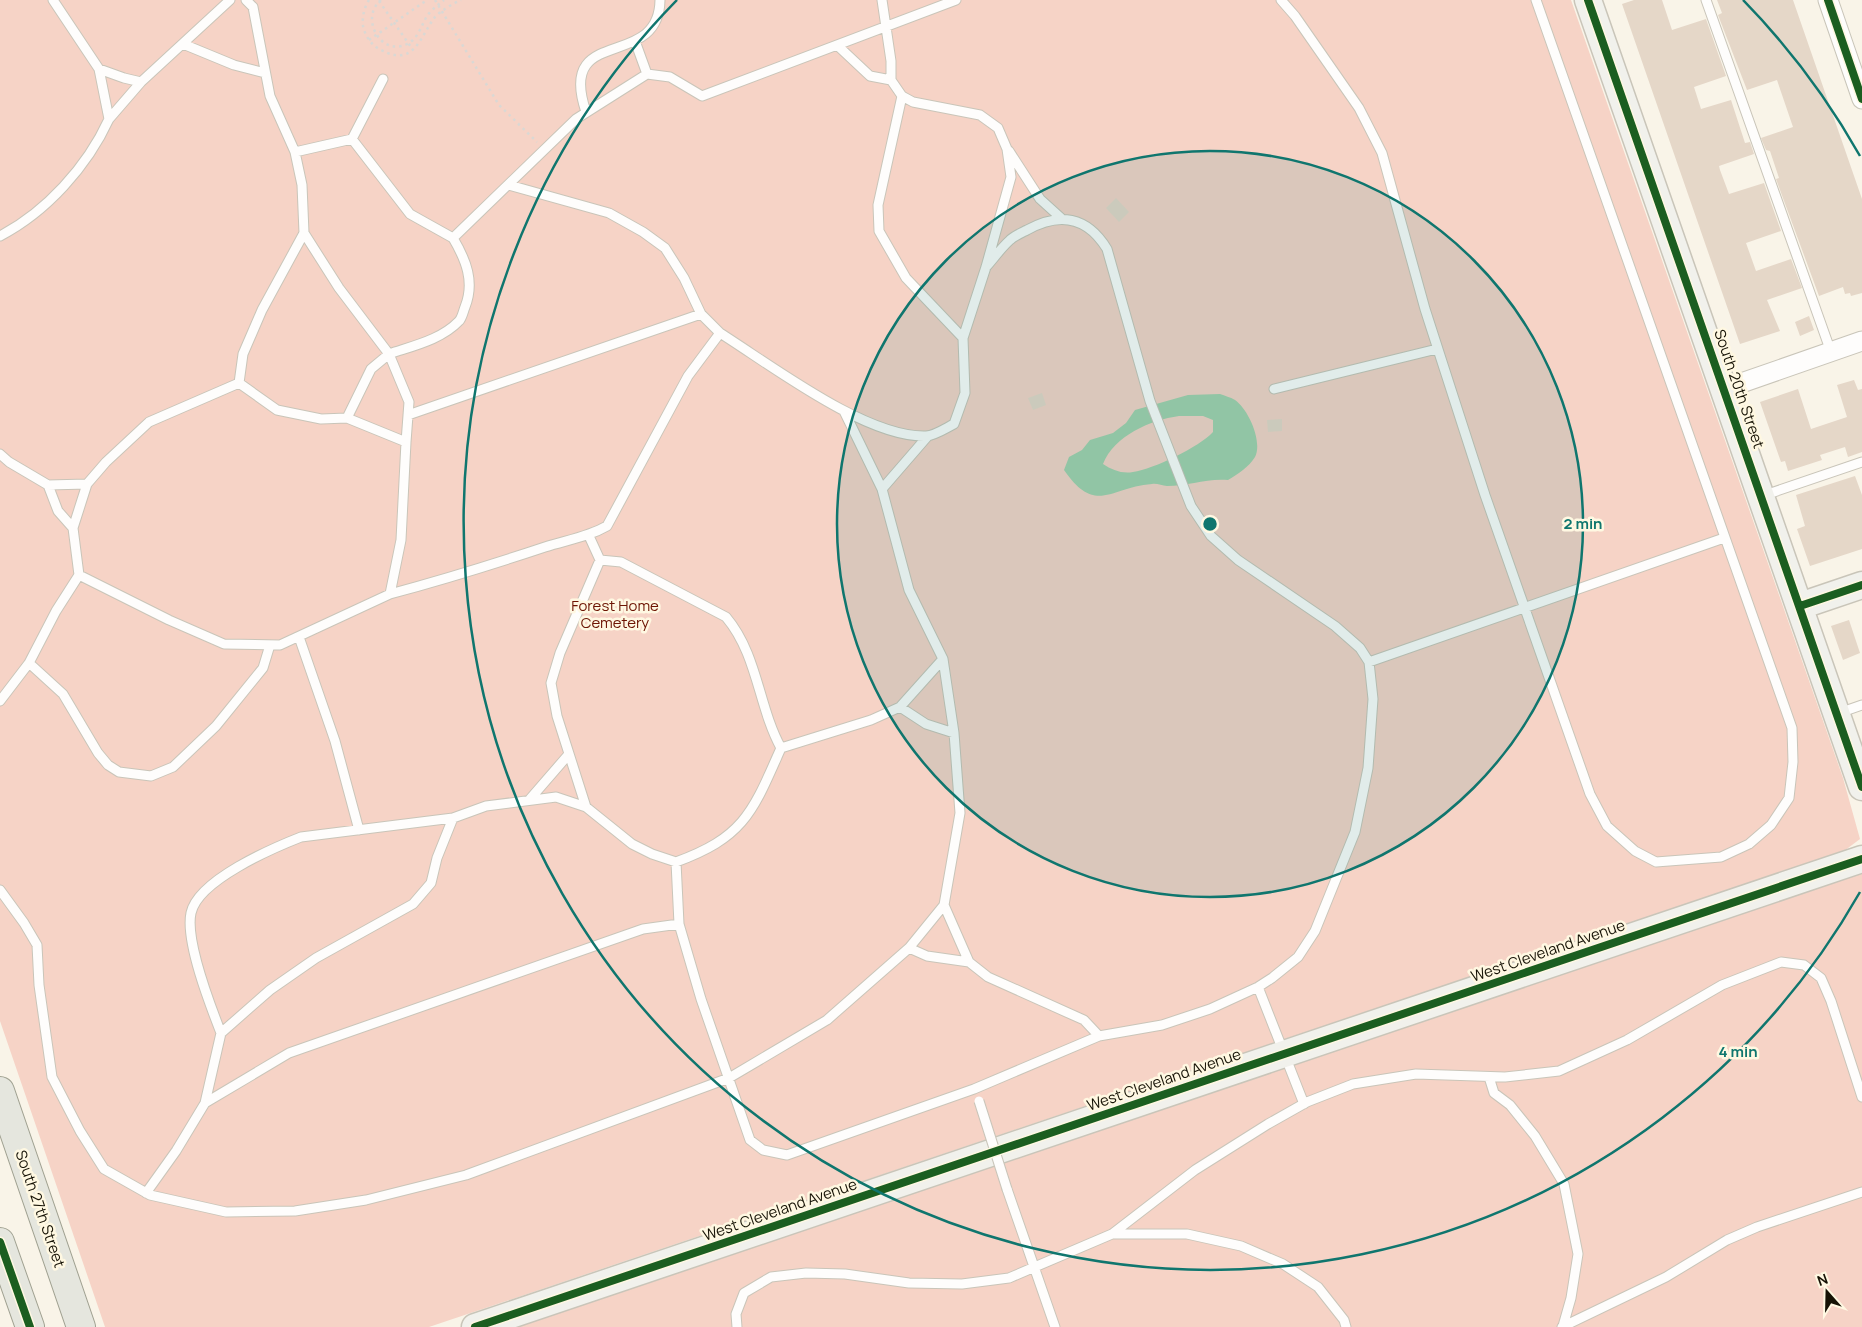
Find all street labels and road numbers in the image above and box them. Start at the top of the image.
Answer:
street label: South 20th Street [1709,327,1770,451]
street label: West Cleveland Avenue [1468,914,1628,987]
street label: West Cleveland Avenue [1084,1043,1244,1116]
street label: South 27th Street [11,1147,70,1270]
street label: West Cleveland Avenue [700,1173,860,1246]

